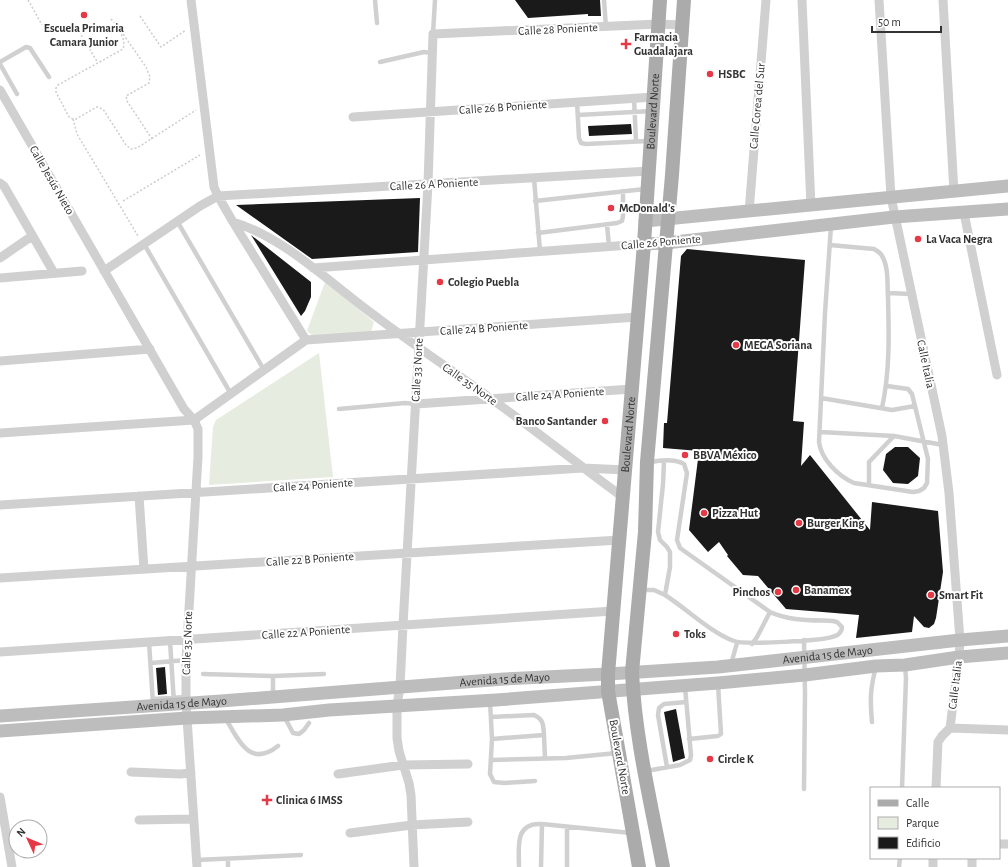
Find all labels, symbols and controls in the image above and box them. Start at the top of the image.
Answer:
scale bar [872,8,941,34]
marker: Escuela Primaria Camara Junior [79,10,89,20]
text: 50 m [878,16,901,28]
street label: Calle 28 Poniente [518,21,598,37]
place label: Escuela Primaria Camara Junior [44,22,124,48]
place label: Farmacia Guadalajara [634,31,693,58]
marker: Farmacia Guadalajara [621,39,631,49]
street label: Calle Corea del Sur [747,62,767,149]
place label: HSBC [718,68,746,80]
marker: HSBC [705,69,715,79]
street label: Boulevard Norte [644,73,661,150]
street label: Calle 26 B Poniente [459,98,547,116]
street label: Calle Jesús Nieto [27,143,77,217]
street label: Calle 26 A Poniente [389,176,479,192]
place label: McDonald's [619,202,675,214]
marker: McDonald's [606,203,616,213]
street label: Calle 26 Poniente [621,233,701,251]
place label: La Vaca Negra [926,233,993,245]
marker: La Vaca Negra [913,234,923,244]
place label: Colegio Puebla [448,276,519,288]
marker: Colegio Puebla [435,277,445,287]
street label: Calle 24 B Poniente [439,319,529,337]
street label: Calle 33 Norte [409,338,425,402]
place label: MEGA Soriana [744,339,813,351]
street label: Calle Italia [915,339,937,390]
marker: MEGA Soriana [731,340,741,350]
street label: Calle 35 Norte [440,361,500,407]
street label: Calle 24 A Poniente [515,385,605,403]
street label: Boulevard Norte [619,396,637,473]
place label: Banco Santander [516,415,598,427]
marker: Banco Santander [600,416,610,426]
place label: BBVA México [693,449,757,461]
marker: BBVA México [680,450,690,460]
street label: Calle 24 Poniente [273,476,353,494]
place label: Pizza Hut [712,507,758,519]
marker: Pizza Hut [699,508,709,518]
place label: Burger King [807,517,865,529]
marker: Burger King [794,518,804,528]
street label: Calle 22 B Poniente [266,550,354,568]
place label: Banamex [804,584,850,596]
marker: Banamex [791,585,801,595]
place label: Pinchos [732,586,770,598]
marker: Pinchos [773,587,783,597]
place label: Smart Fit [939,589,983,601]
marker: Smart Fit [926,590,936,600]
street label: Calle 35 Norte [180,611,194,675]
street label: Calle 22 A Poniente [261,623,351,641]
place label: Toks [684,628,706,640]
marker: Toks [671,629,681,639]
street label: Avenida 15 de Mayo [782,644,873,666]
street label: Calle Italia [946,659,964,710]
street label: Avenida 15 de Mayo [459,671,550,688]
street label: Avenida 15 de Mayo [136,695,227,713]
street label: Boulevard Norte [607,719,633,795]
place label: Circle K [718,753,755,765]
marker: Circle K [705,754,715,764]
legend [870,787,1000,859]
marker: Clinica 6 IMSS [261,794,273,806]
place label: Clinica 6 IMSS [276,794,343,806]
text: Calle [906,797,929,809]
text: Parque [906,817,939,829]
north arrow [8,819,48,859]
text: N [15,826,28,839]
text: Edificio [906,837,941,849]

